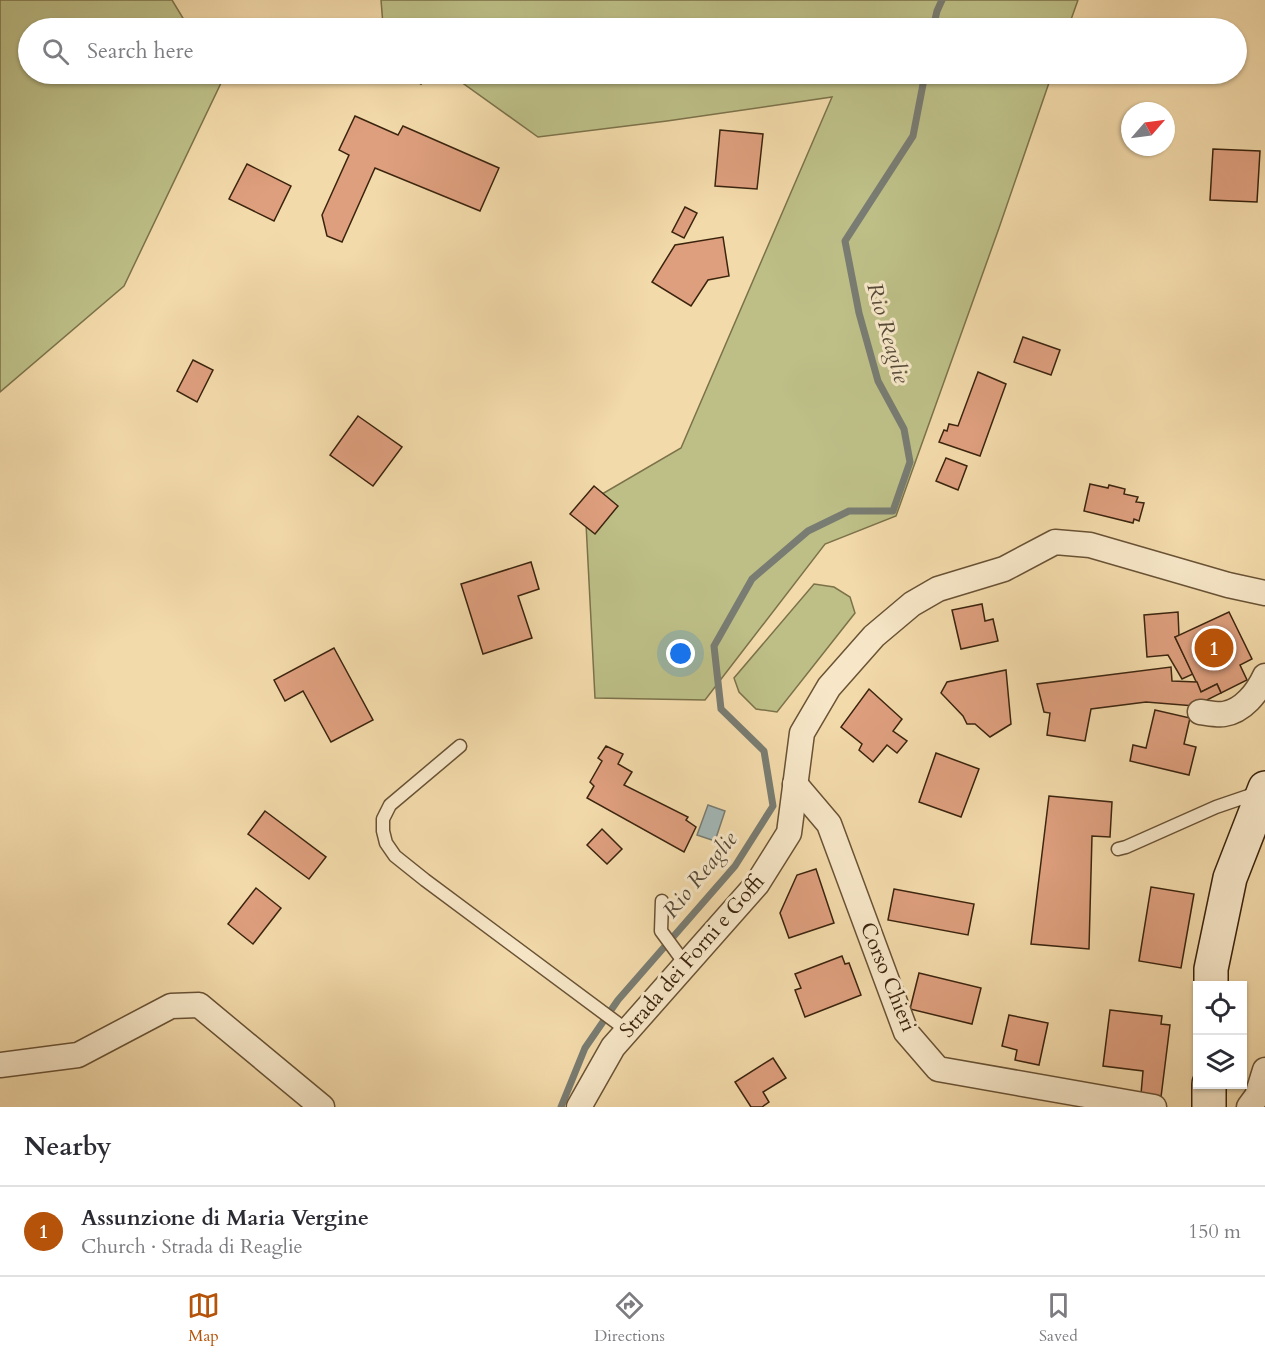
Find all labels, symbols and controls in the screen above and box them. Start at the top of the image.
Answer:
search box [18,18,1247,84]
icon: search [39,35,72,68]
text: Search here [87,36,194,66]
north arrow [1121,102,1175,156]
water label: Rio Reaglie [859,279,917,387]
pin: 1 [1194,626,1234,670]
your location [666,639,695,668]
water label: Rio Reaglie [656,825,745,925]
street label: Strada dei Forni e Goffi [613,868,771,1044]
street label: Corso Chieri [853,918,923,1036]
map controls [1193,981,1247,1089]
button: locate [1193,981,1247,1035]
button: layers [1193,1035,1247,1089]
text: Nearby [24,1129,112,1164]
text: Assunzione di Maria Vergine [81,1203,369,1233]
text: 1 [38,1218,49,1245]
text: 150 m [1188,1218,1241,1245]
text: Church · Strada di Reaglie [81,1233,303,1260]
tab: Map [187,1289,220,1347]
tab: Directions [594,1289,665,1347]
tab: Saved [1039,1289,1078,1347]

